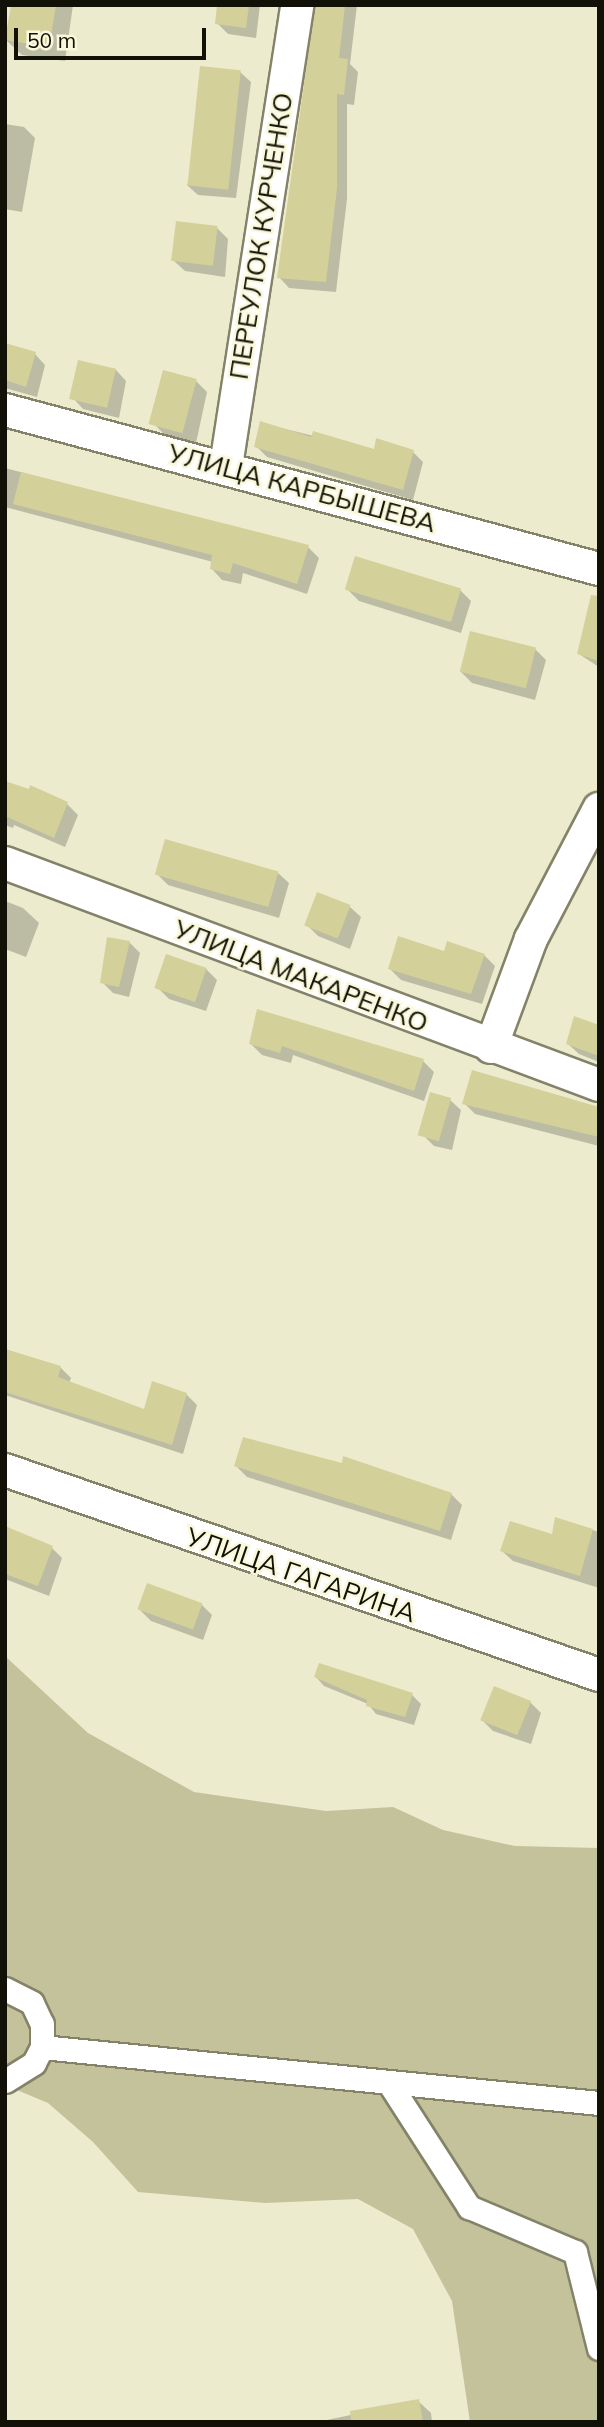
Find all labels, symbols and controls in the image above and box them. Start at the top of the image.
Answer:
scale bar [18,14,210,58]
text: 50 m [27,27,76,53]
street label: ПЕРЕУЛОК КУРЧЕНКО [223,90,299,382]
street label: УЛИЦА КАРБЫШЕВА [165,437,439,539]
street label: УЛИЦА МАКАРЕНКО [170,913,432,1039]
street label: УЛИЦА ГАГАРИНА [182,1521,420,1629]

